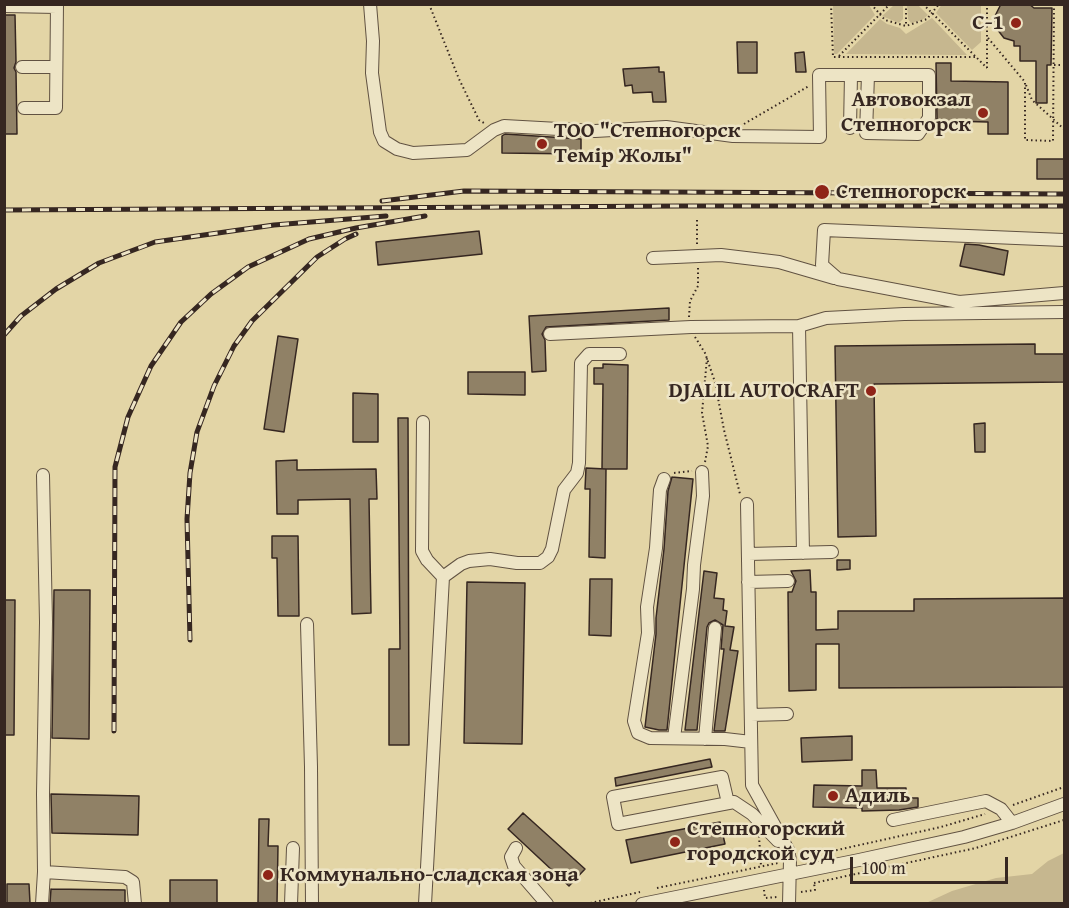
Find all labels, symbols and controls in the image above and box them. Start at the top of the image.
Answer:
place label: C-1 [972,10,1004,36]
marker: C-1 [1009,16,1023,30]
place label: Автовокзал Степногорск [841,87,971,138]
marker: Автовокзал Степногорск [976,106,990,120]
place label: ТОО "Степногорск Темiр Жолы" [554,118,740,170]
marker: ТОО "Степногорск Темiр Жолы" [535,137,549,151]
place label: Степногорск [836,179,966,205]
marker: Степногорск [813,183,831,201]
place label: DJALIL AUTOCRAFT [669,378,859,404]
marker: DJALIL AUTOCRAFT [864,384,878,398]
place label: Адиль [845,783,911,809]
marker: Адиль [826,789,840,803]
place label: Степногорский городской суд [687,816,845,867]
marker: Степногорский городской суд [668,835,682,849]
scale bar [853,845,1010,883]
text: 100 m [861,854,906,881]
place label: Коммунально-сладская зона [280,862,579,888]
marker: Коммунально-сладская зона [261,868,275,882]

